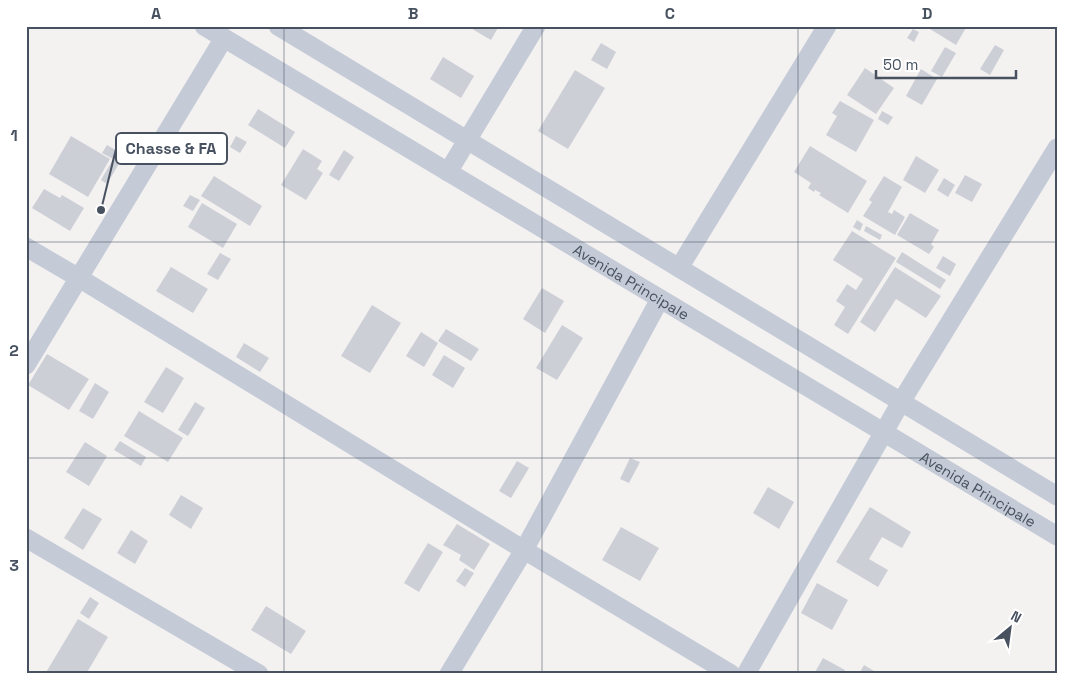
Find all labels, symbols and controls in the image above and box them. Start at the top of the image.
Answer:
text: A [151,3,161,24]
text: B [408,3,418,24]
text: C [665,3,675,24]
text: D [922,3,932,24]
scale bar [876,48,1016,80]
text: 50 m [883,55,918,74]
text: 1 [10,125,18,146]
callout: Chasse & FA [116,133,227,164]
text: Chasse & FA [126,138,216,159]
street label: Avenida Principale [570,240,693,324]
text: 2 [9,340,19,361]
street label: Avenida Principale [917,447,1040,531]
text: 3 [9,555,19,576]
north arrow [986,602,1036,652]
text: N [1008,606,1025,627]

